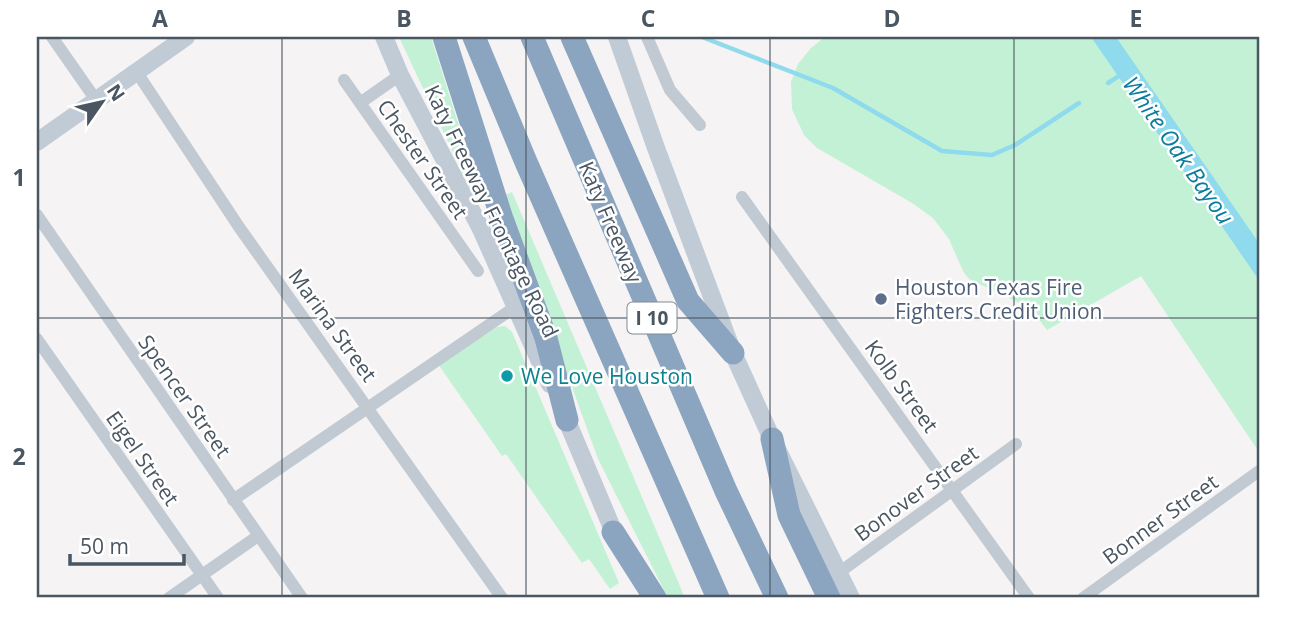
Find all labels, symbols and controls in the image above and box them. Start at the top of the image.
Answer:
text: A [152,2,168,34]
text: B [396,2,412,34]
text: C [641,2,655,34]
text: D [883,2,901,34]
text: E [1130,2,1142,34]
north arrow [66,66,136,136]
water label: White Oak Bayou [1116,70,1242,230]
text: N [101,79,131,106]
street label: Katy Freeway Frontage Road [419,80,565,342]
street label: Chester Street [371,94,475,224]
street label: Katy Freeway [573,157,649,287]
text: 1 [12,161,26,193]
street label: Marina Street [283,263,383,387]
place label: Houston Texas Fire Fighters Credit Union [895,273,1102,325]
marker: Houston Texas Fire Fighters Credit Union [873,291,889,307]
road number: I 10 [628,302,676,334]
street label: Spencer Street [132,329,238,463]
street label: Kolb Street [859,334,945,438]
place label: We Love Houston [521,362,693,390]
marker: We Love Houston [499,368,515,384]
street label: Eigel Street [100,405,186,511]
street label: Bonover Street [848,439,984,547]
text: 2 [12,440,26,472]
street label: Bonner Street [1097,468,1223,570]
scale bar [70,523,184,567]
text: 50 m [80,532,129,560]

